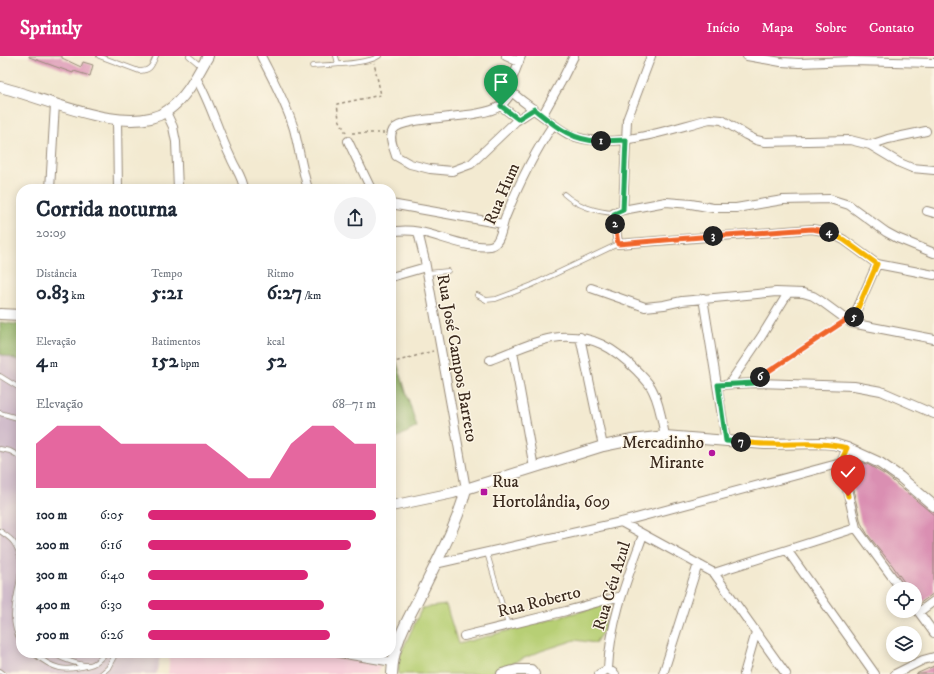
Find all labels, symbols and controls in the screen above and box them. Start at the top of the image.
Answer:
text: Sprintly [20,17,82,40]
text: Início [706,19,740,37]
text: Mapa [762,19,793,37]
text: Sobre [815,19,847,37]
text: Contato [869,19,914,37]
pin [484,65,518,106]
icon: arrive [490,71,512,93]
pin: 1 [591,131,611,151]
text: 1 [599,134,603,148]
street label: Rua Hum [479,159,525,228]
text: Corrida noturna [36,196,177,223]
button: share [334,197,376,239]
pin: 2 [605,214,625,234]
text: 2 [612,217,618,231]
pin: 4 [819,222,839,242]
text: 20:09 [36,225,66,241]
text: 4 [826,225,832,239]
pin: 3 [703,226,723,246]
text: 3 [711,229,715,243]
text: Distância [36,267,77,281]
text: Tempo [151,267,182,281]
text: Ritmo [267,267,294,281]
street label: Rua José Campos Barreto [431,272,483,444]
text: 0.83 [36,281,69,306]
text: 5:21 [151,281,184,306]
text: 6:27 [267,281,302,306]
text: km [69,289,85,303]
text: /km [302,289,321,303]
pin: 5 [844,307,864,327]
text: 5 [851,310,857,324]
text: Elevação [36,335,76,349]
text: Batimentos [151,335,200,349]
text: kcal [267,335,285,349]
text: 4 [36,349,48,374]
text: 152 [151,349,178,374]
text: 52 [267,349,286,374]
text: m [48,357,58,371]
text: bpm [178,357,200,371]
pin: 6 [750,367,770,387]
text: 6 [757,370,763,384]
text: Elevação [36,396,83,412]
text: 68–71 m [332,396,376,412]
place label: Mercadinho Mirante [622,432,704,474]
pin: 7 [731,432,751,452]
text: 7 [738,435,744,449]
marker: Mercadinho Mirante [707,448,717,458]
pin [831,455,865,496]
icon: check [837,461,859,483]
place label: Rua Hortolândia, 609 [492,471,610,513]
marker: Rua Hortolândia, 609 [479,487,489,497]
text: 100 m [36,507,67,523]
text: 6:05 [100,507,124,523]
text: 200 m [36,537,69,553]
text: 6:16 [100,537,122,553]
street label: Rua Céu Azul [588,539,636,633]
text: 300 m [36,567,67,583]
text: 6:40 [100,567,125,583]
street label: Rua Roberto [495,581,583,623]
map controls [886,582,922,662]
button: locate [886,582,922,618]
text: 400 m [36,597,70,613]
text: 6:30 [100,597,122,613]
button: layers [886,626,922,662]
text: 500 m [36,627,69,643]
text: 6:26 [100,627,123,643]

